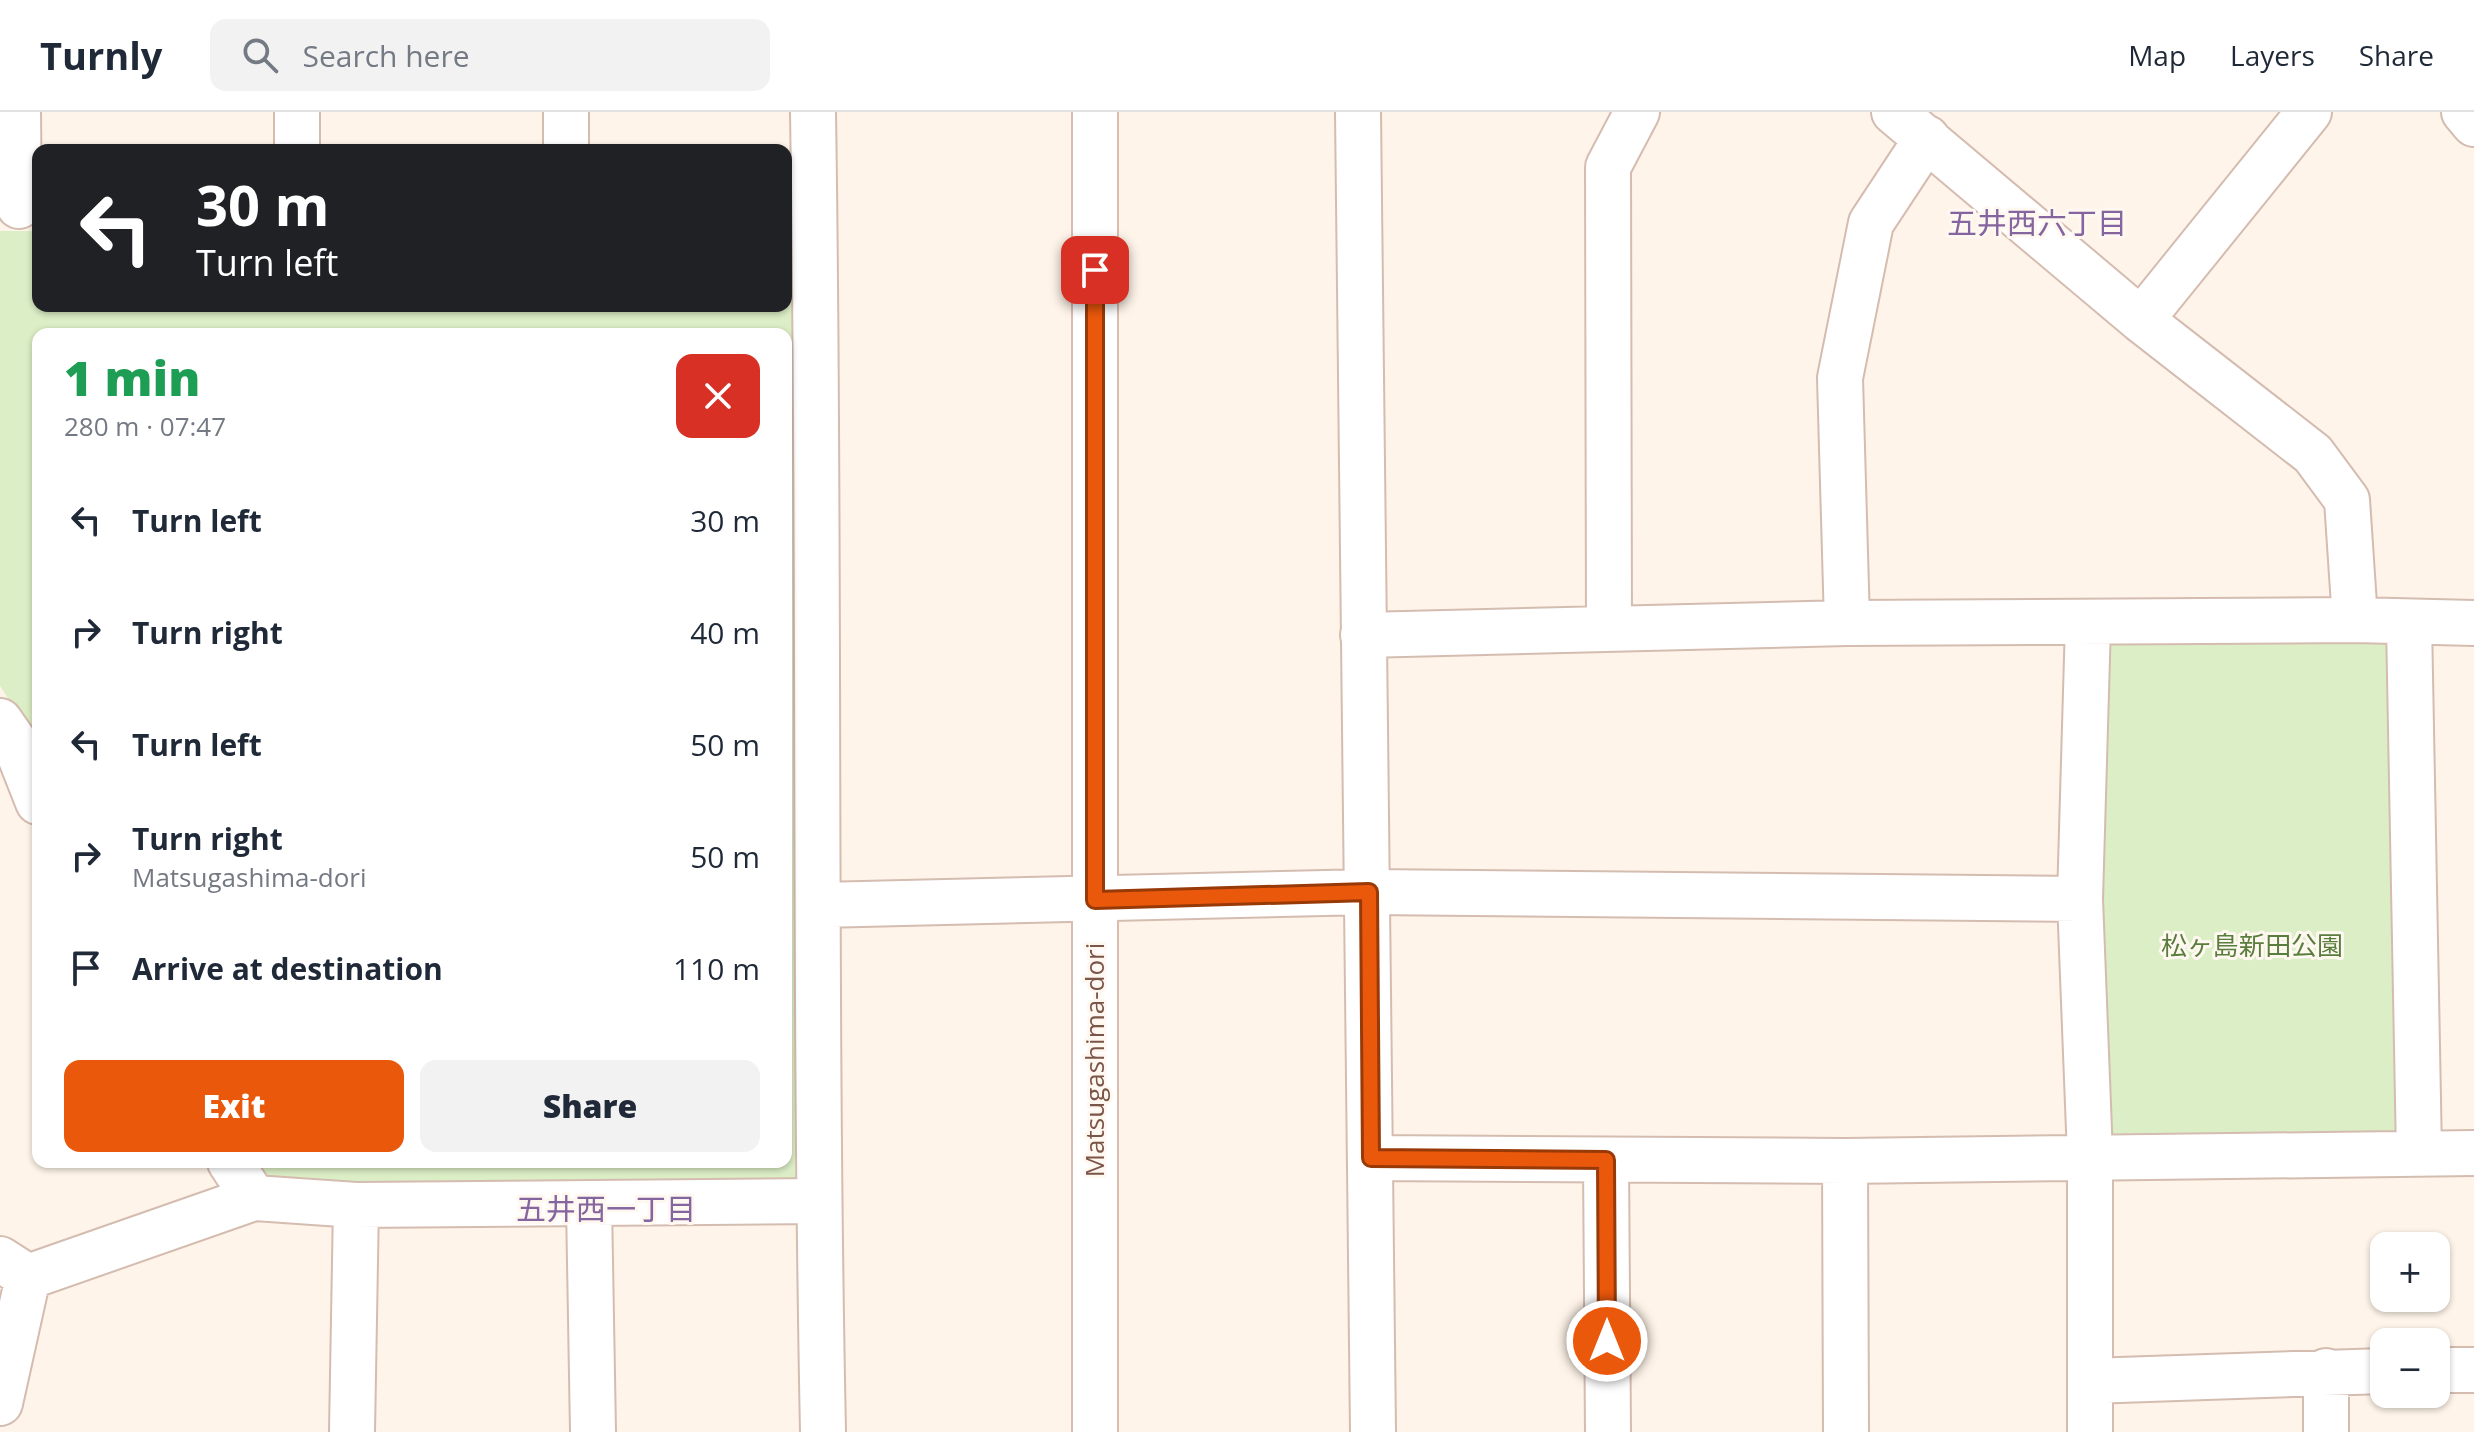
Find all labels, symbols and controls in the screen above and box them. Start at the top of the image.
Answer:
search box [210,19,770,91]
text: Turnly [40,29,162,81]
icon: search [238,33,282,77]
text: Search here [302,35,470,76]
text: Map [2128,36,2186,74]
text: Layers [2230,36,2315,74]
text: Share [2359,36,2434,74]
text: 30 m [196,166,330,242]
icon: left [64,176,168,280]
district label: 五井西六丁目 [1947,202,2127,243]
pin [1061,236,1129,304]
text: Turn left [196,238,338,287]
icon: arrive [1073,248,1117,292]
text: 1 min [64,345,200,410]
button: close [676,354,760,438]
text: 280 m · 07:47 [64,408,226,444]
icon: left [64,498,108,542]
text: Turn left [132,500,262,541]
text: 30 m [690,500,760,541]
icon: right [64,610,108,654]
text: Turn right [132,612,283,653]
text: 40 m [690,612,760,653]
icon: left [64,722,108,766]
text: Turn left [132,724,262,765]
text: 50 m [690,724,760,765]
text: Turn right [132,818,283,859]
icon: right [64,834,108,878]
text: 50 m [690,836,760,877]
text: Matsugashima-dori [132,859,367,895]
park label: 松ヶ島新田公園 [2161,927,2343,963]
street label: Matsugashima-dori [1076,943,1112,1177]
icon: arrive [64,946,108,990]
text: Arrive at destination [132,948,443,989]
text: 110 m [673,948,760,989]
button: Exit [64,1060,404,1152]
button: Share [420,1060,760,1152]
district label: 五井西一丁目 [516,1188,696,1229]
map controls [2370,1232,2450,1408]
button: + [2370,1232,2450,1312]
position arrow [1565,1299,1649,1383]
button: − [2370,1328,2450,1408]

